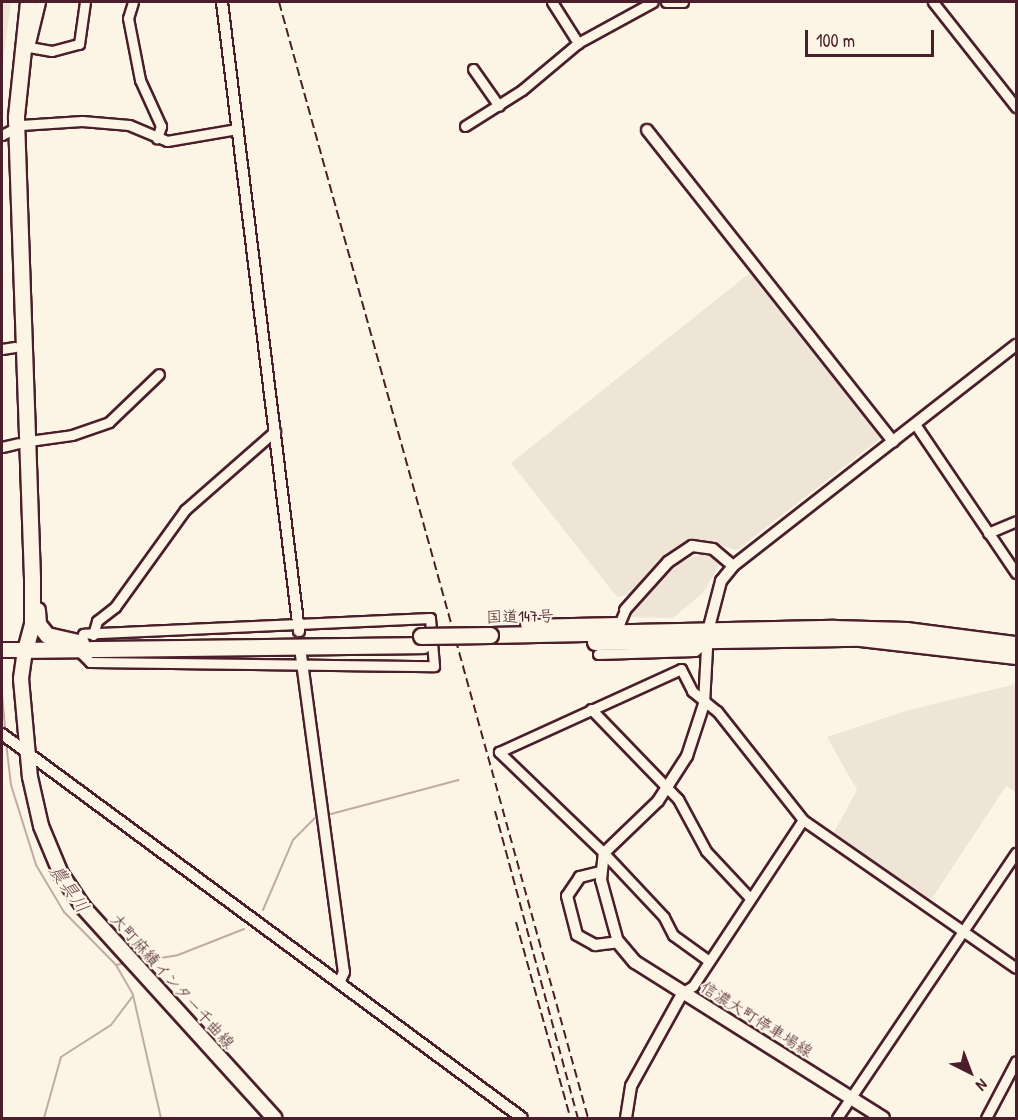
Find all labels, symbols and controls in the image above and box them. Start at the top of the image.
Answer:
scale bar [808,18,937,56]
text: 100 m [816,28,855,53]
street label: 国道147号 [486,606,554,626]
water label: 農具川 [45,861,93,917]
street label: 大町麻績インター千曲線 [107,909,239,1053]
street label: 信濃大町停車場線 [698,977,816,1061]
north arrow [940,1042,1000,1102]
text: N [972,1074,993,1096]

